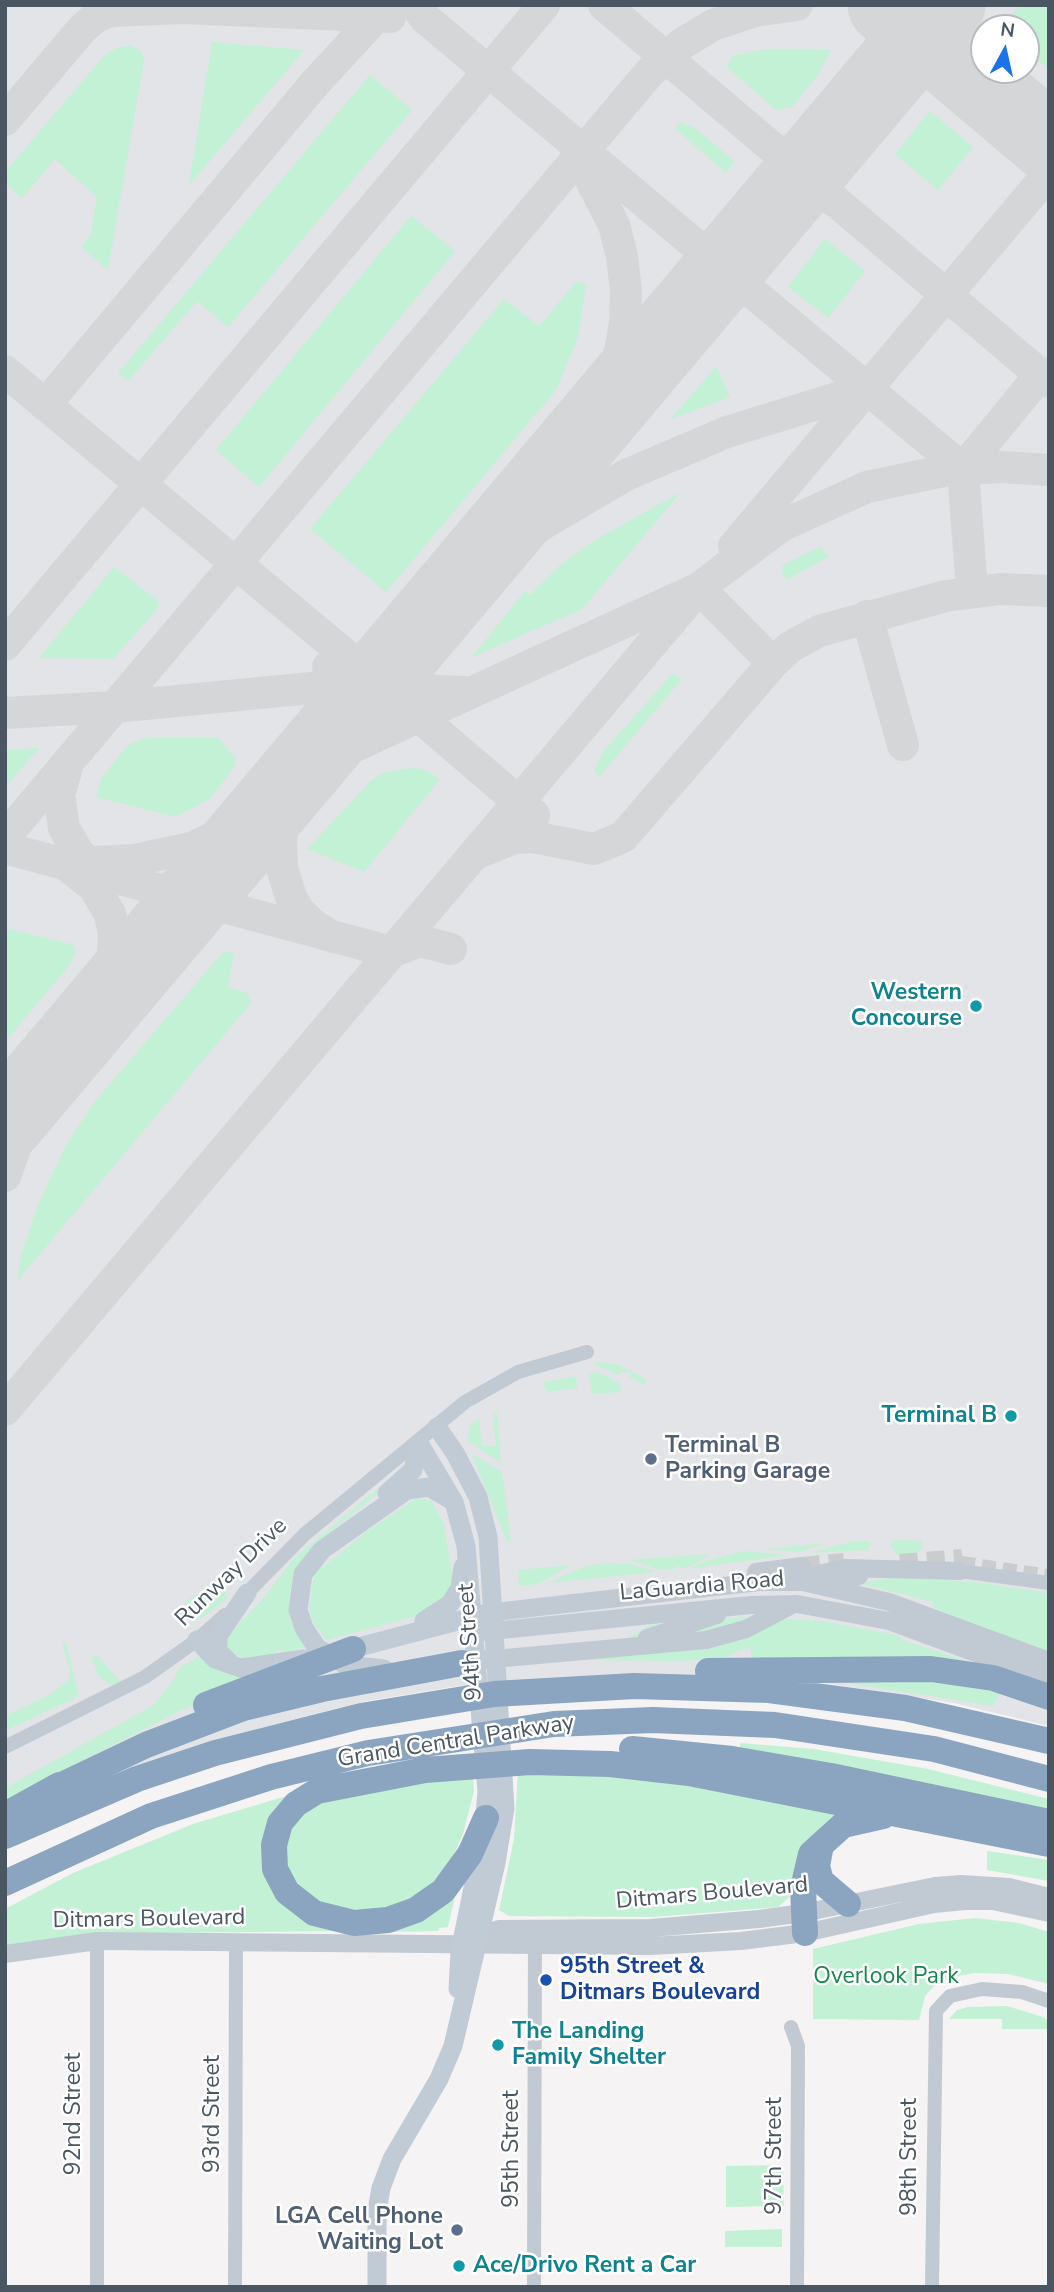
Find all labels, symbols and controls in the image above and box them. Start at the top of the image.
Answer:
north arrow [970,14,1040,84]
text: N [999,16,1016,44]
place label: Western Concourse [851,979,962,1033]
marker: Western Concourse [968,998,984,1014]
place label: Terminal B [882,1402,997,1430]
marker: Terminal B [1003,1408,1019,1424]
place label: Terminal B Parking Garage [665,1432,830,1486]
marker: Terminal B Parking Garage [643,1451,659,1467]
street label: Runway Drive [170,1513,294,1633]
street label: LaGuardia Road [619,1566,785,1608]
street label: 94th Street [453,1582,489,1702]
street label: Grand Central Parkway [336,1710,576,1774]
street label: Ditmars Boulevard [615,1872,809,1916]
street label: Ditmars Boulevard [52,1905,246,1935]
place label: 95th Street & Ditmars Boulevard [560,1953,760,2007]
park label: Overlook Park [813,1963,959,1991]
marker: 95th Street & Ditmars Boulevard [538,1972,554,1988]
place label: The Landing Family Shelter [512,2018,666,2072]
marker: The Landing Family Shelter [490,2037,506,2053]
street label: 92nd Street [60,2053,88,2175]
street label: 93rd Street [199,2055,227,2173]
street label: 95th Street [498,2090,526,2208]
street label: 97th Street [761,2097,789,2215]
street label: 98th Street [896,2098,924,2216]
place label: LGA Cell Phone Waiting Lot [275,2203,443,2257]
marker: LGA Cell Phone Waiting Lot [449,2222,465,2238]
place label: Ace/Drivo Rent a Car [473,2252,696,2280]
marker: Ace/Drivo Rent a Car [451,2258,467,2274]

